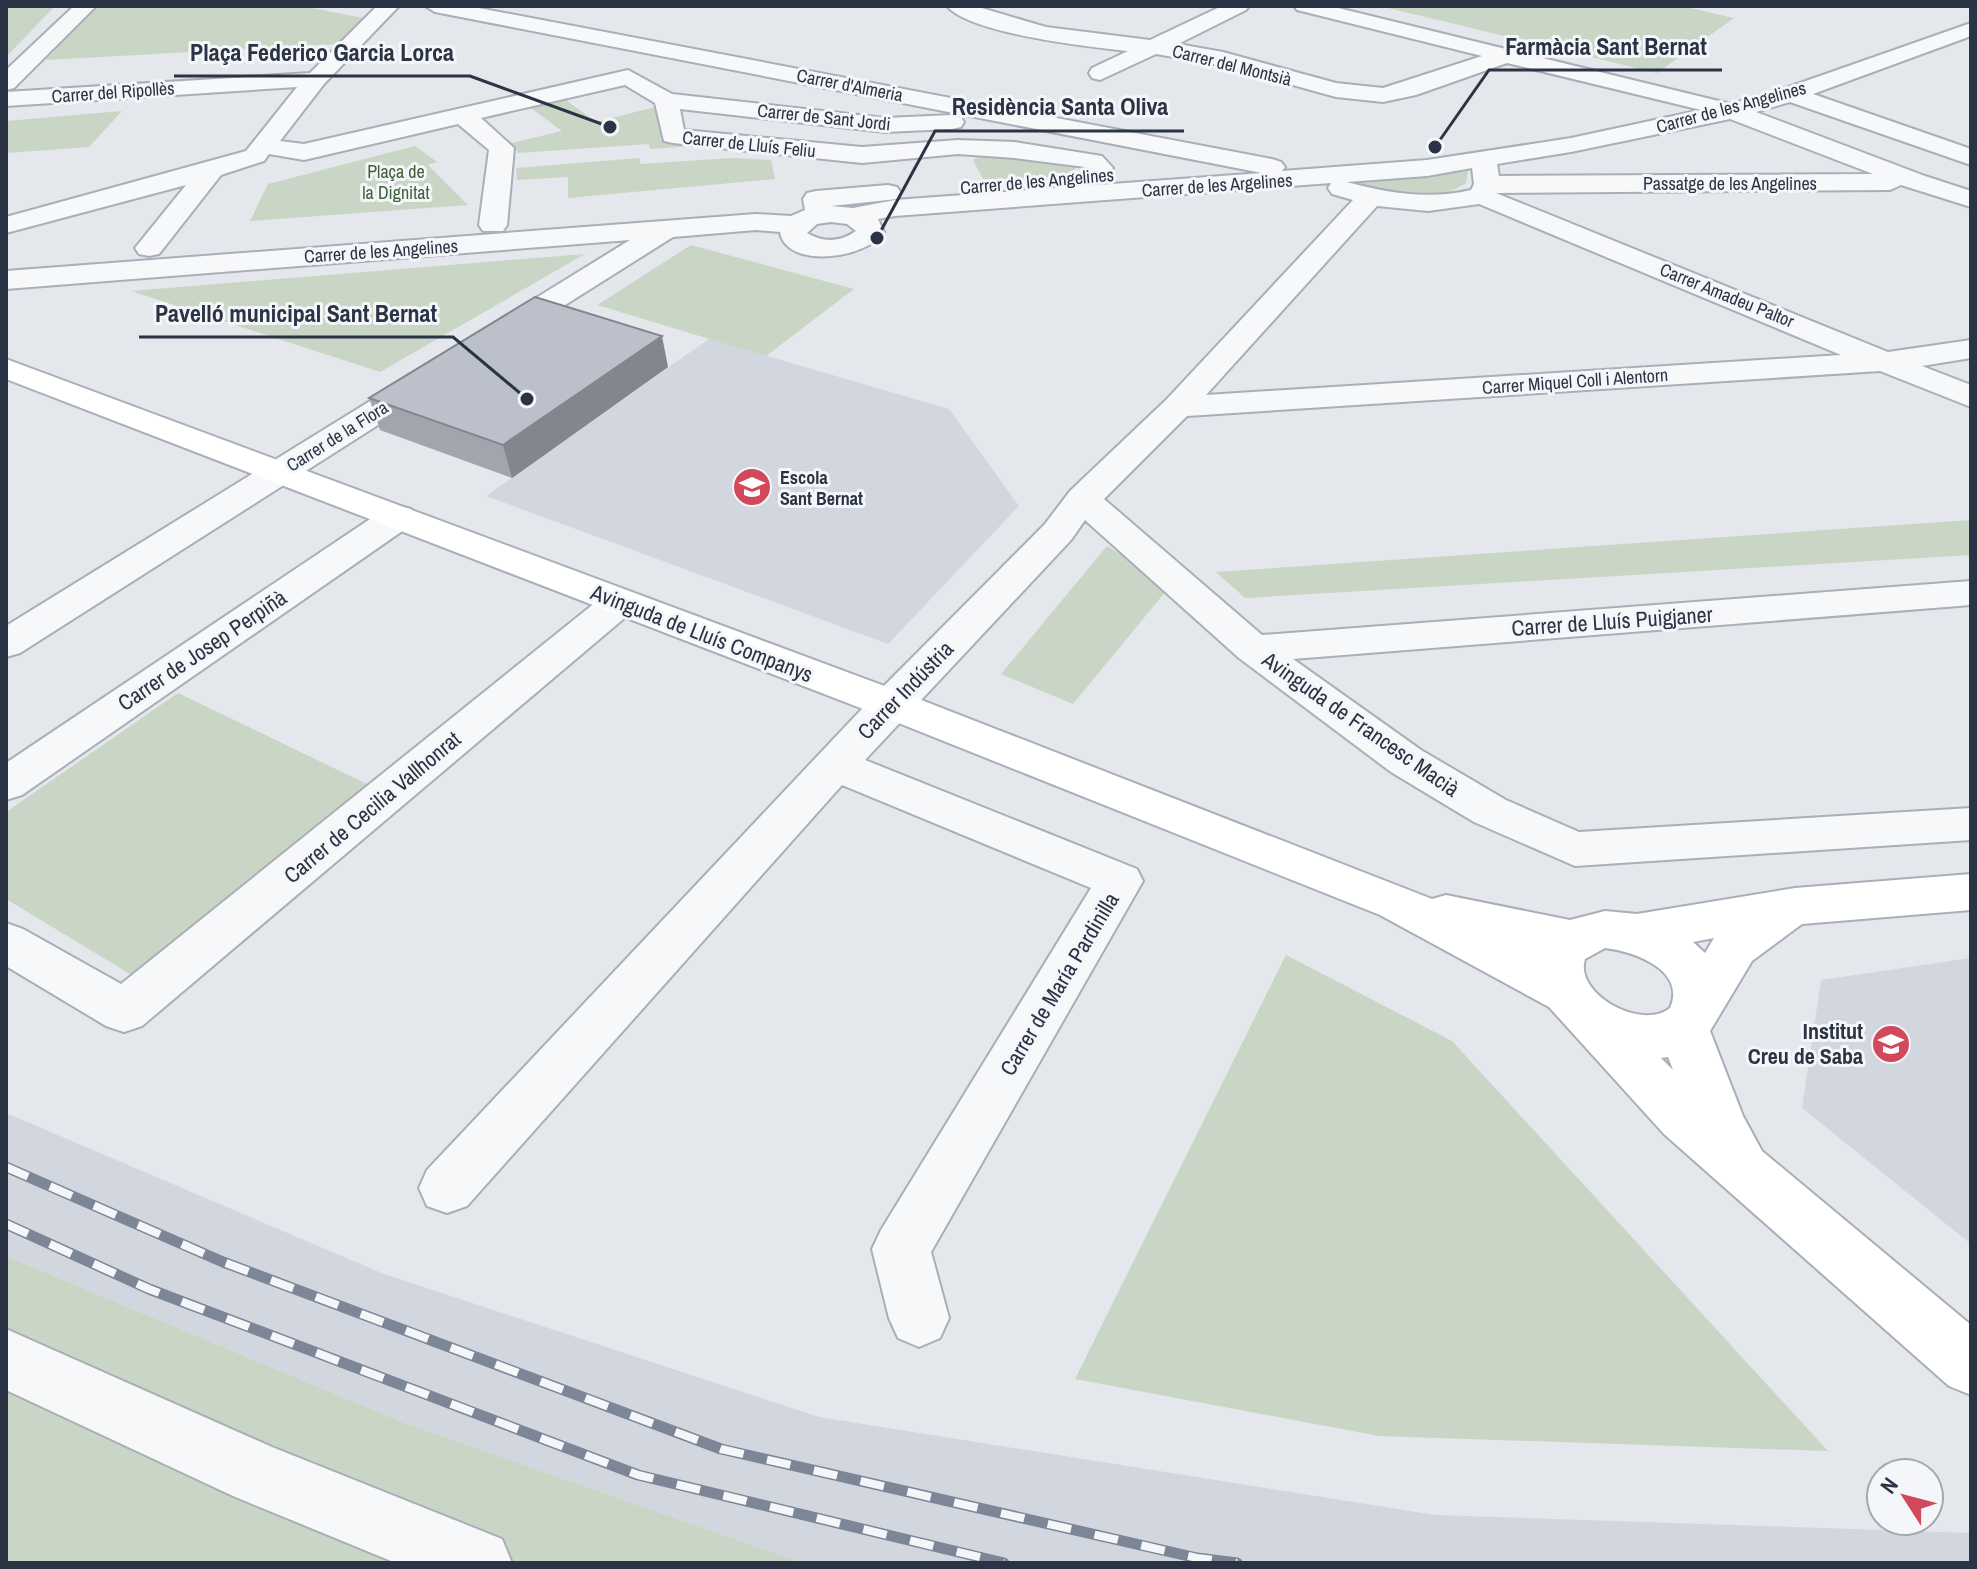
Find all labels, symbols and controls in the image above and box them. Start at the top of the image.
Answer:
callout: Farmàcia Sant Bernat [1489,22,1722,70]
callout: Plaça Federico Garcia Lorca [174,28,470,76]
text: Farmàcia Sant Bernat [1505,30,1707,62]
text: Plaça Federico Garcia Lorca [190,36,454,68]
street label: Carrer del Montsià [1170,38,1294,92]
street label: Carrer d'Almeria [795,62,905,108]
street label: Carrer del Ripollès [51,75,175,109]
street label: Carrer de les Angelines [1653,75,1809,139]
callout: Residència Santa Oliva [935,83,1184,131]
text: Residència Santa Oliva [952,90,1168,122]
street label: Carrer de Sant Jordi [756,98,892,136]
street label: Carrer de Lluís Feliu [681,125,817,163]
park label: Plaça de la Dignitat [362,159,430,205]
street label: Carrer de les Angelines [959,162,1115,200]
street label: Carrer de les Argelines [1141,167,1293,203]
street label: Passatge de les Angelines [1643,171,1817,196]
street label: Carrer de les Angelines [303,233,459,269]
street label: Carrer Amadeu Paltor [1656,257,1798,333]
callout: Pavelló municipal Sant Bernat [139,289,453,337]
text: Pavelló municipal Sant Bernat [155,297,438,329]
street label: Carrer Miquel Coll i Alentorn [1481,362,1669,400]
street label: Carrer de la Flora [281,395,393,477]
place label: Escola Sant Bernat [780,465,863,511]
school or university icon: Escola Sant Bernat [731,466,773,508]
street label: Avinguda de Lluís Companys [586,576,817,689]
street label: Carrer de Josep Perpiñà [112,582,292,718]
street label: Carrer de Lluís Puigjaner [1510,599,1714,643]
street label: Carrer Indústria [850,634,960,746]
street label: Avinguda de Francesc Macià [1256,644,1466,803]
street label: Carrer de Cecilia Vallhonrat [277,724,467,890]
street label: Carrer de María Pardinilla [992,887,1126,1081]
place label: Institut Creu de Saba [1748,1016,1863,1071]
school or university icon: Institut Creu de Saba [1870,1023,1912,1065]
north arrow [1865,1457,1945,1537]
text: N [1873,1471,1905,1499]

